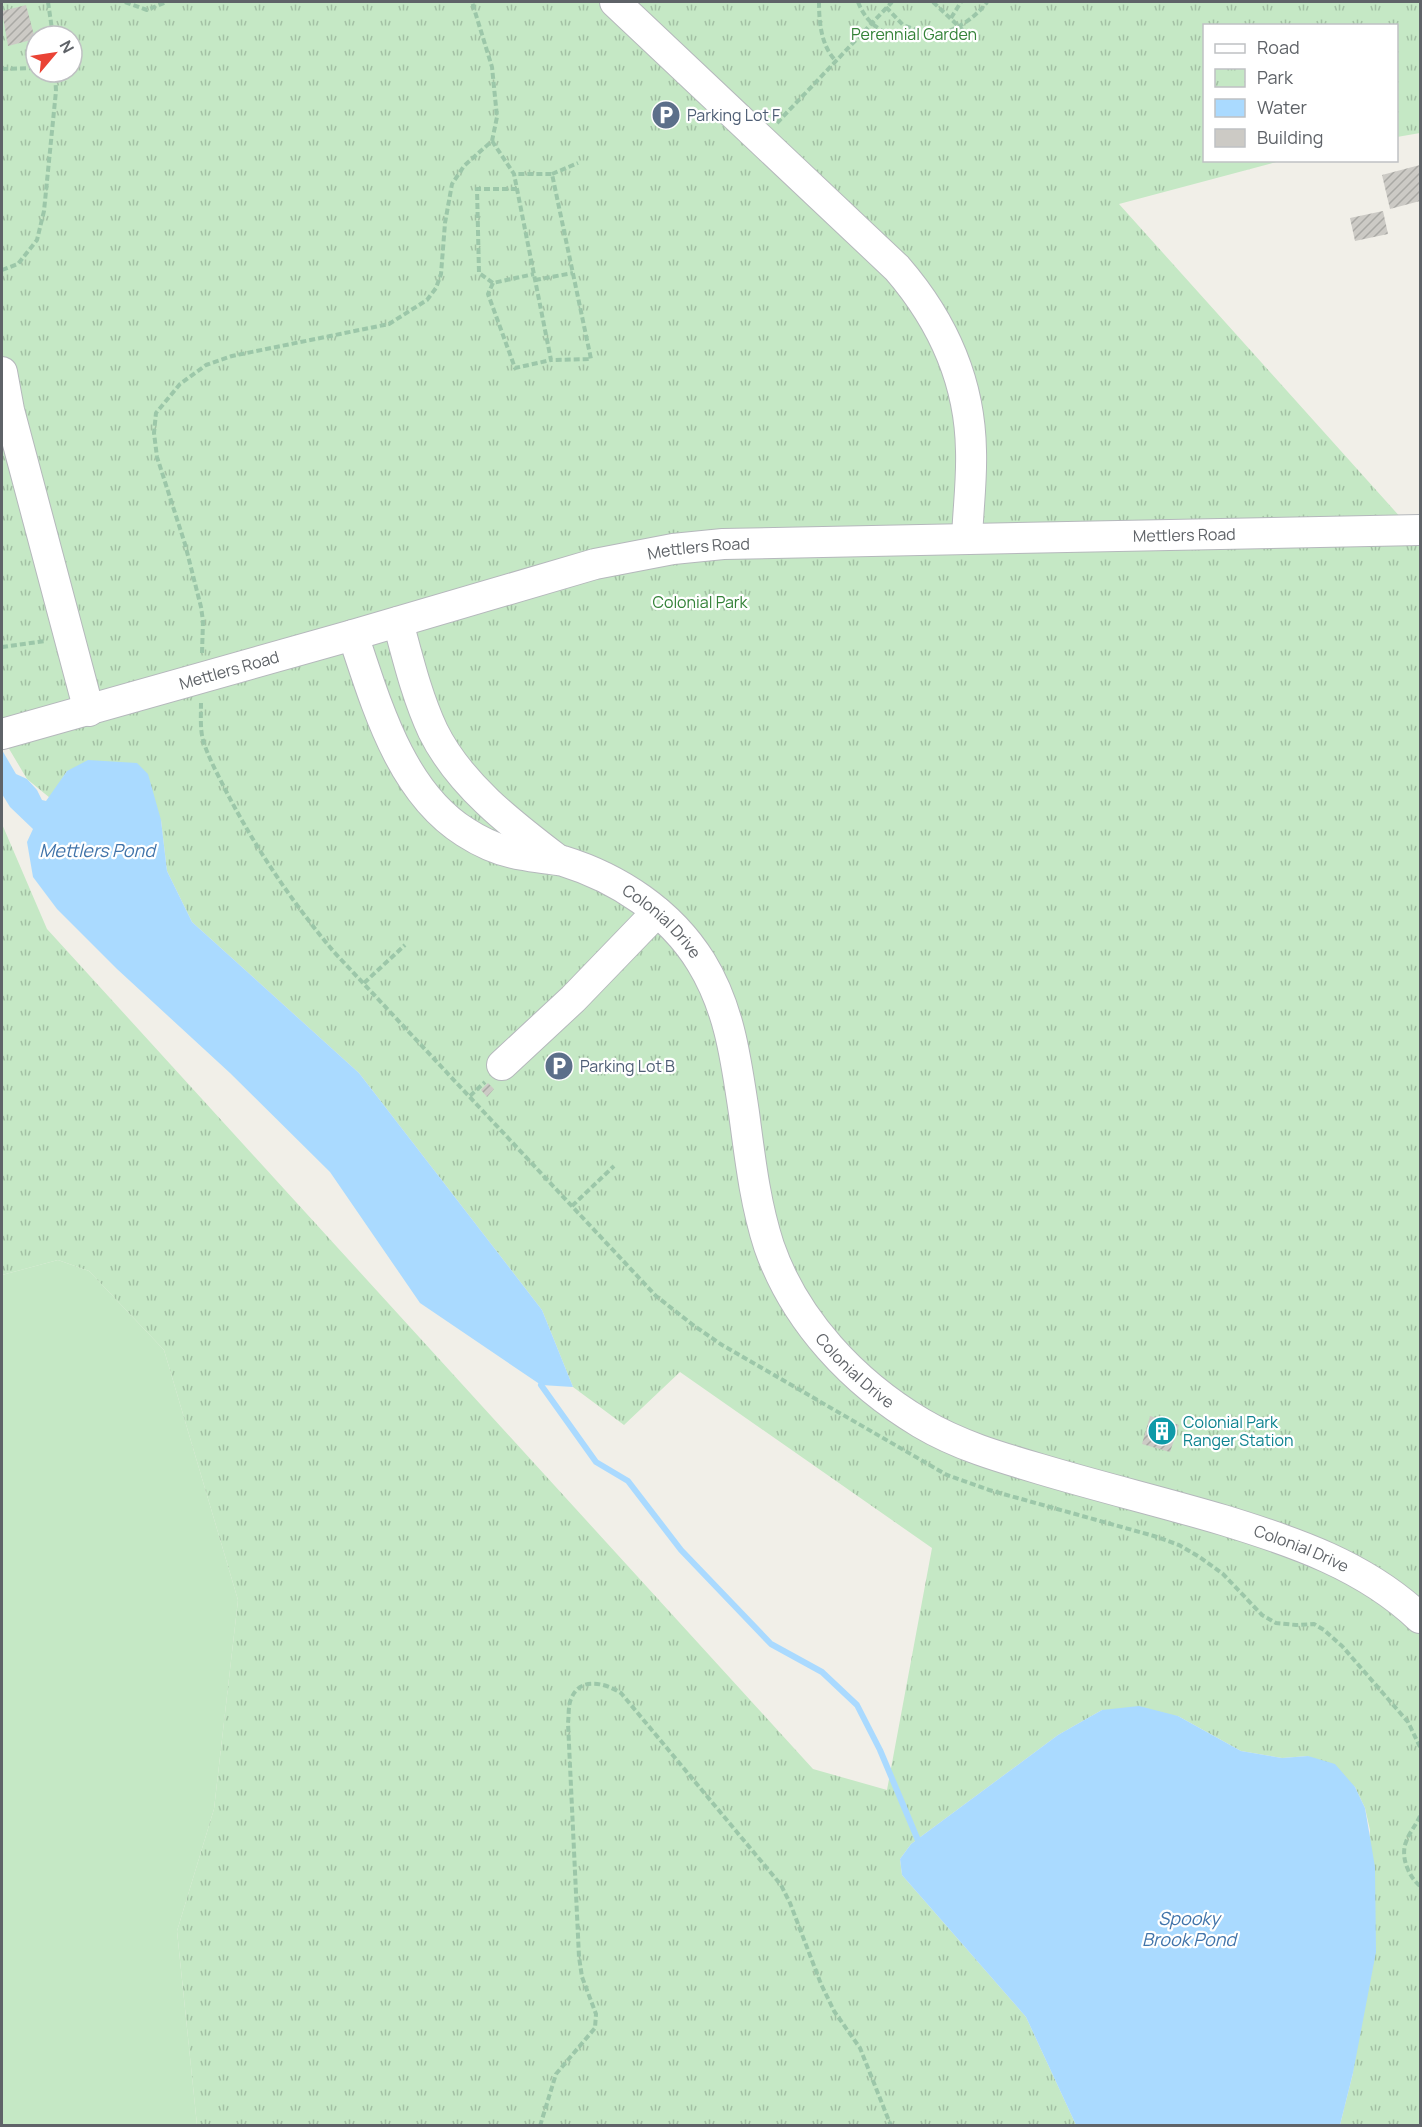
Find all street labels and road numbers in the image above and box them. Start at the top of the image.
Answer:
street label: Mettlers Road [1133,523,1236,547]
street label: Mettlers Road [646,532,750,565]
street label: Mettlers Road [177,645,282,694]
street label: Colonial Drive [618,879,706,963]
street label: Colonial Drive [811,1328,899,1413]
street label: Colonial Drive [1251,1519,1353,1577]

